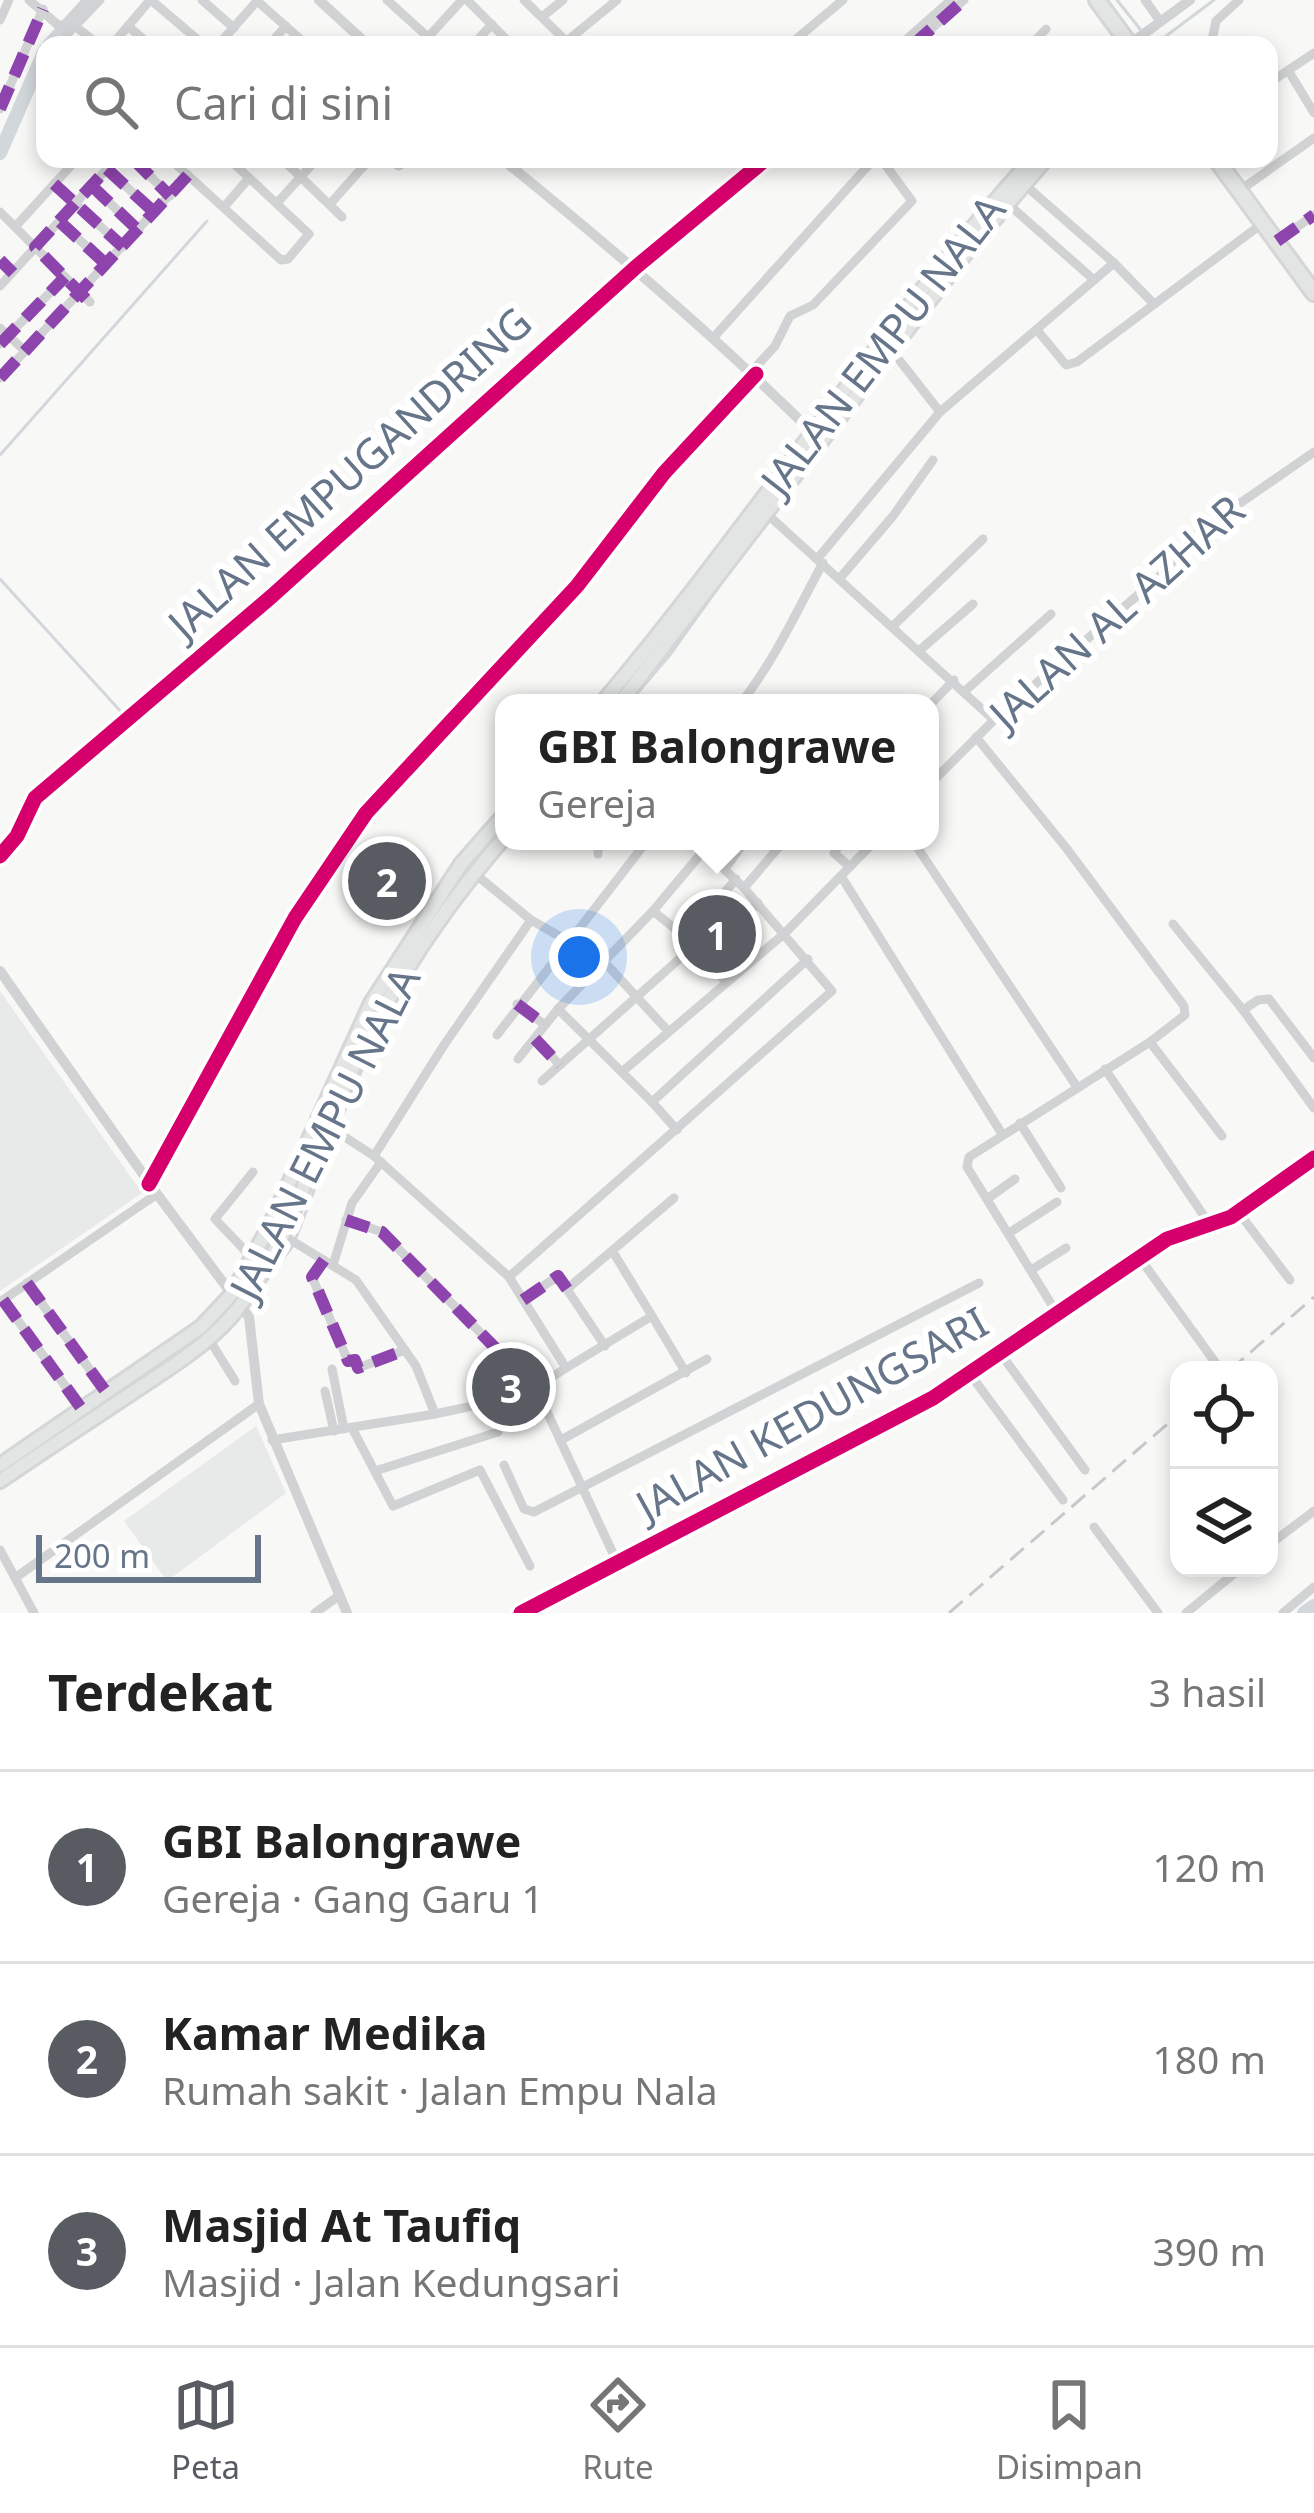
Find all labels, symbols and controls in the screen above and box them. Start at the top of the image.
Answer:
search box [36,36,1278,168]
icon: search [78,69,144,135]
text: Cari di sini [174,72,393,133]
street label: JALAN EMPU NALA [744,182,1017,509]
street label: JALAN EMPUGANDRING [152,293,543,653]
street label: JALAN AL AZHAR [973,481,1256,743]
popup [495,694,939,850]
text: GBI Balongrawe [537,715,897,776]
text: Gereja [537,776,657,829]
pin: 2 [348,836,426,926]
pin: 1 [678,889,756,979]
your location [549,927,609,987]
street label: JALAN EMPU NALA [213,956,432,1312]
street label: JALAN KEDUNGSARI [622,1292,997,1535]
pin: 3 [472,1342,550,1432]
map controls [1170,1361,1278,1577]
button: locate [1170,1361,1278,1469]
button: layers [1170,1469,1278,1577]
scale bar [36,1529,261,1582]
text: 200 m [54,1533,150,1578]
text: Terdekat [48,1656,273,1726]
text: 3 hasil [1149,1665,1266,1718]
text: GBI Balongrawe [162,1810,521,1871]
text: 1 [76,1840,98,1893]
text: 120 m [1152,1840,1266,1893]
text: Gereja · Gang Garu 1 [162,1871,544,1924]
text: Kamar Medika [162,2002,488,2063]
text: 2 [76,2032,98,2085]
text: 180 m [1152,2032,1266,2085]
text: Rumah sakit · Jalan Empu Nala [162,2063,718,2116]
text: Masjid At Taufiq [162,2194,521,2255]
text: 3 [76,2224,98,2277]
text: 390 m [1152,2224,1266,2277]
text: Masjid · Jalan Kedungsari [162,2255,621,2308]
tab: Peta [171,2372,240,2489]
tab: Rute [582,2372,654,2489]
tab: Disimpan [996,2372,1143,2489]

